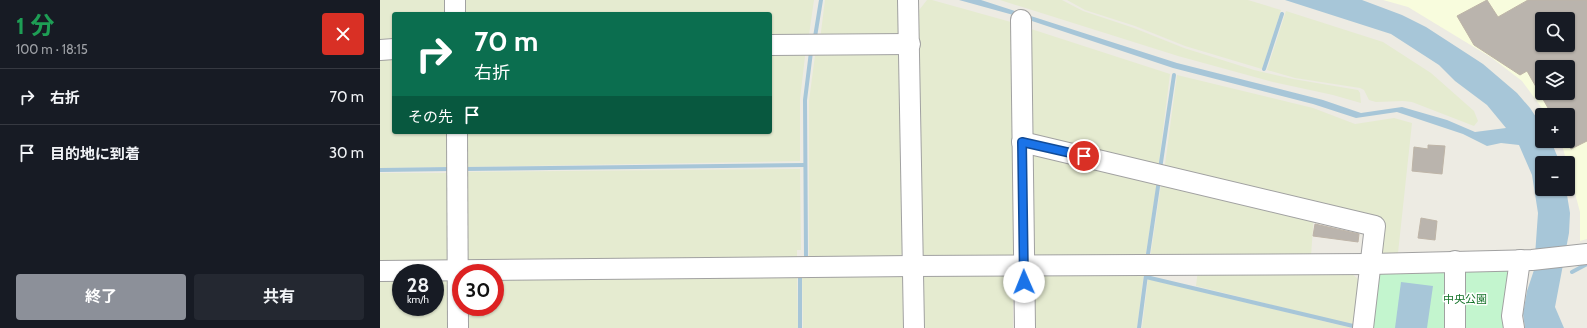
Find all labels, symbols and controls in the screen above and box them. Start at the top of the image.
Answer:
text: 1 分 [16,11,54,40]
map controls [1535,12,1575,196]
button: search [1535,12,1575,52]
button: close [322,13,364,55]
text: 70 m [474,24,538,58]
icon: right [408,28,460,80]
text: 100 m · 18:15 [16,41,88,57]
button: layers [1535,60,1575,100]
text: 右折 [474,62,510,84]
icon: right [16,86,38,108]
text: 70 m [330,88,364,106]
text: 右折 [50,89,80,107]
icon: arrive [461,104,483,126]
text: その先 [408,108,453,126]
button: + [1535,108,1575,148]
pin [1067,139,1101,173]
icon: arrive [16,142,38,164]
text: 30 m [329,144,364,162]
text: 目的地に到着 [50,145,140,163]
icon: arrive [1073,145,1095,167]
button: − [1535,156,1575,196]
position arrow [1003,261,1045,303]
speed limit sign: 30 [452,264,504,316]
text: 28 [407,273,429,297]
button: 終了 [16,274,186,320]
button: 共有 [194,274,364,320]
park label: 中央公園 [1443,292,1487,306]
text: km/h [407,293,429,306]

